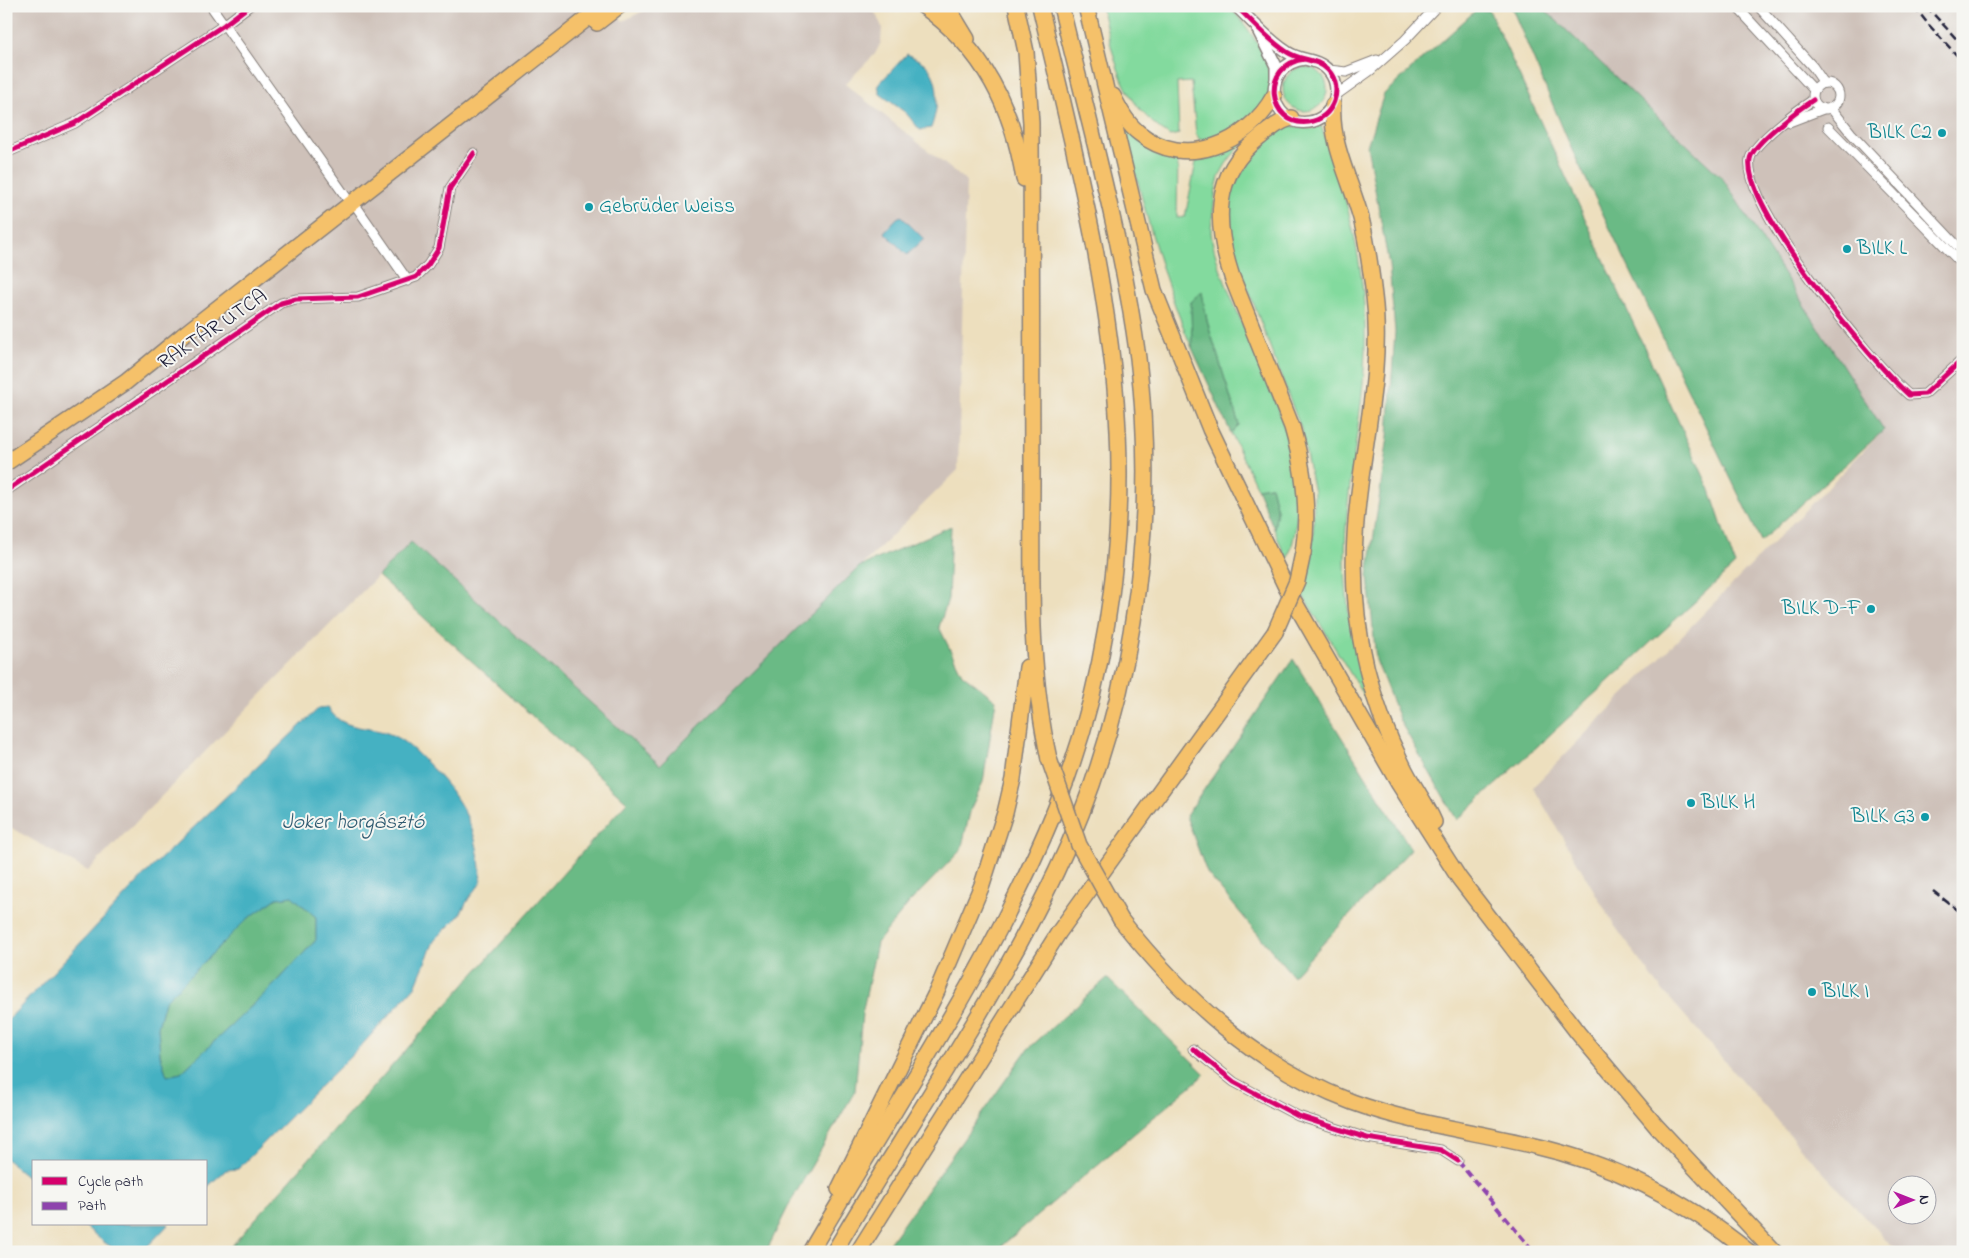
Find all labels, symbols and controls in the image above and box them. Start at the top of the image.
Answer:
place label: BILK C2 [1867,118,1932,148]
marker: BILK C2 [1936,127,1948,139]
place label: Gebrüder Weiss [599,192,735,222]
marker: Gebrüder Weiss [583,201,595,213]
place label: BILK L [1856,234,1907,264]
marker: BILK L [1841,243,1853,255]
street label: RAKTÁR UTCA [152,281,274,378]
place label: BILK D-F [1781,594,1861,624]
marker: BILK D-F [1865,603,1877,615]
place label: BILK H [1700,788,1755,818]
marker: BILK H [1685,797,1697,809]
place label: BILK G3 [1850,802,1915,832]
water label: Joker horgásztó [282,807,426,839]
marker: BILK G3 [1919,811,1931,823]
place label: BILK I [1821,977,1869,1007]
marker: BILK I [1806,986,1818,998]
legend [32,1160,208,1226]
text: Cycle path [78,1171,143,1194]
north arrow [1886,1176,1936,1226]
text: Path [78,1195,106,1217]
text: N [1913,1195,1934,1205]

